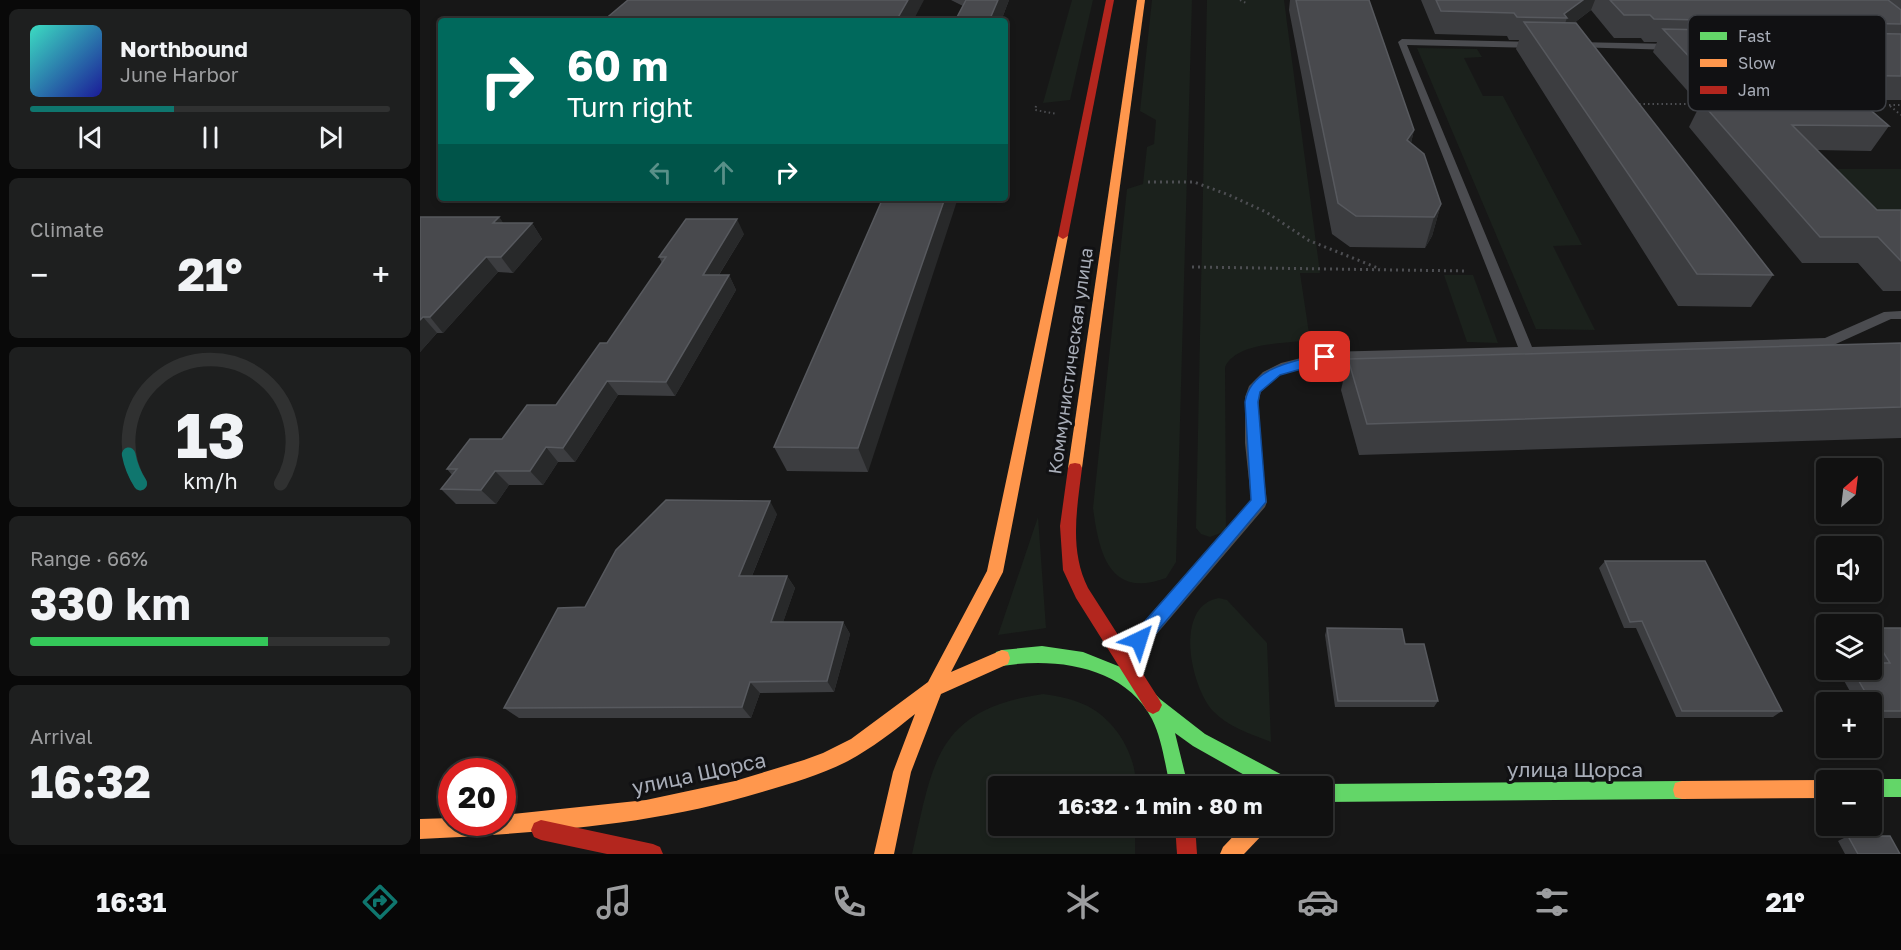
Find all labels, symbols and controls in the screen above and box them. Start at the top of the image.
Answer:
legend [1688,15,1886,111]
text: Fast [1738,26,1771,46]
text: Northbound [120,35,248,62]
text: 60 m [567,40,668,90]
icon: right [468,42,546,120]
text: Slow [1738,53,1776,73]
text: June Harbor [120,62,239,86]
text: Jam [1738,80,1770,100]
text: Turn right [567,91,693,123]
icon: previous [74,121,107,154]
icon: pause [194,121,227,154]
icon: next [314,121,347,154]
icon: left [644,156,677,189]
icon: ahead [707,156,740,189]
icon: right [770,156,803,189]
text: Climate [30,217,104,241]
street label: Коммунистическая улица [1043,246,1097,476]
text: 21° [177,247,243,301]
text: − [30,255,48,294]
text: + [372,255,390,294]
pin [1299,331,1350,382]
icon: arrive [1308,340,1341,373]
text: 13 [175,397,245,472]
north arrow [1816,458,1882,524]
map controls [1816,458,1882,836]
text: km/h [183,468,237,494]
button: sound [1816,536,1882,602]
text: Range · 66% [30,546,148,570]
text: 330 km [30,576,191,630]
position arrow [1107,608,1171,672]
button: layers [1816,614,1882,680]
button: + [1816,692,1882,758]
text: Arrival [30,724,93,748]
street label: улица Щорса [629,746,768,800]
text: 16:32 [30,754,151,808]
street label: улица Щорса [1507,756,1643,782]
speed limit sign: 20 [438,758,516,836]
button: − [1816,770,1882,836]
text: 16:32 · 1 min · 80 m [1059,792,1262,819]
icon: directions [359,881,401,923]
icon: music [593,881,635,923]
icon: phone [828,881,870,923]
icon: climate [1062,881,1104,923]
icon: car [1297,881,1339,923]
icon: filters [1531,881,1573,923]
text: 16:31 [96,886,166,918]
text: 21° [1766,886,1805,918]

